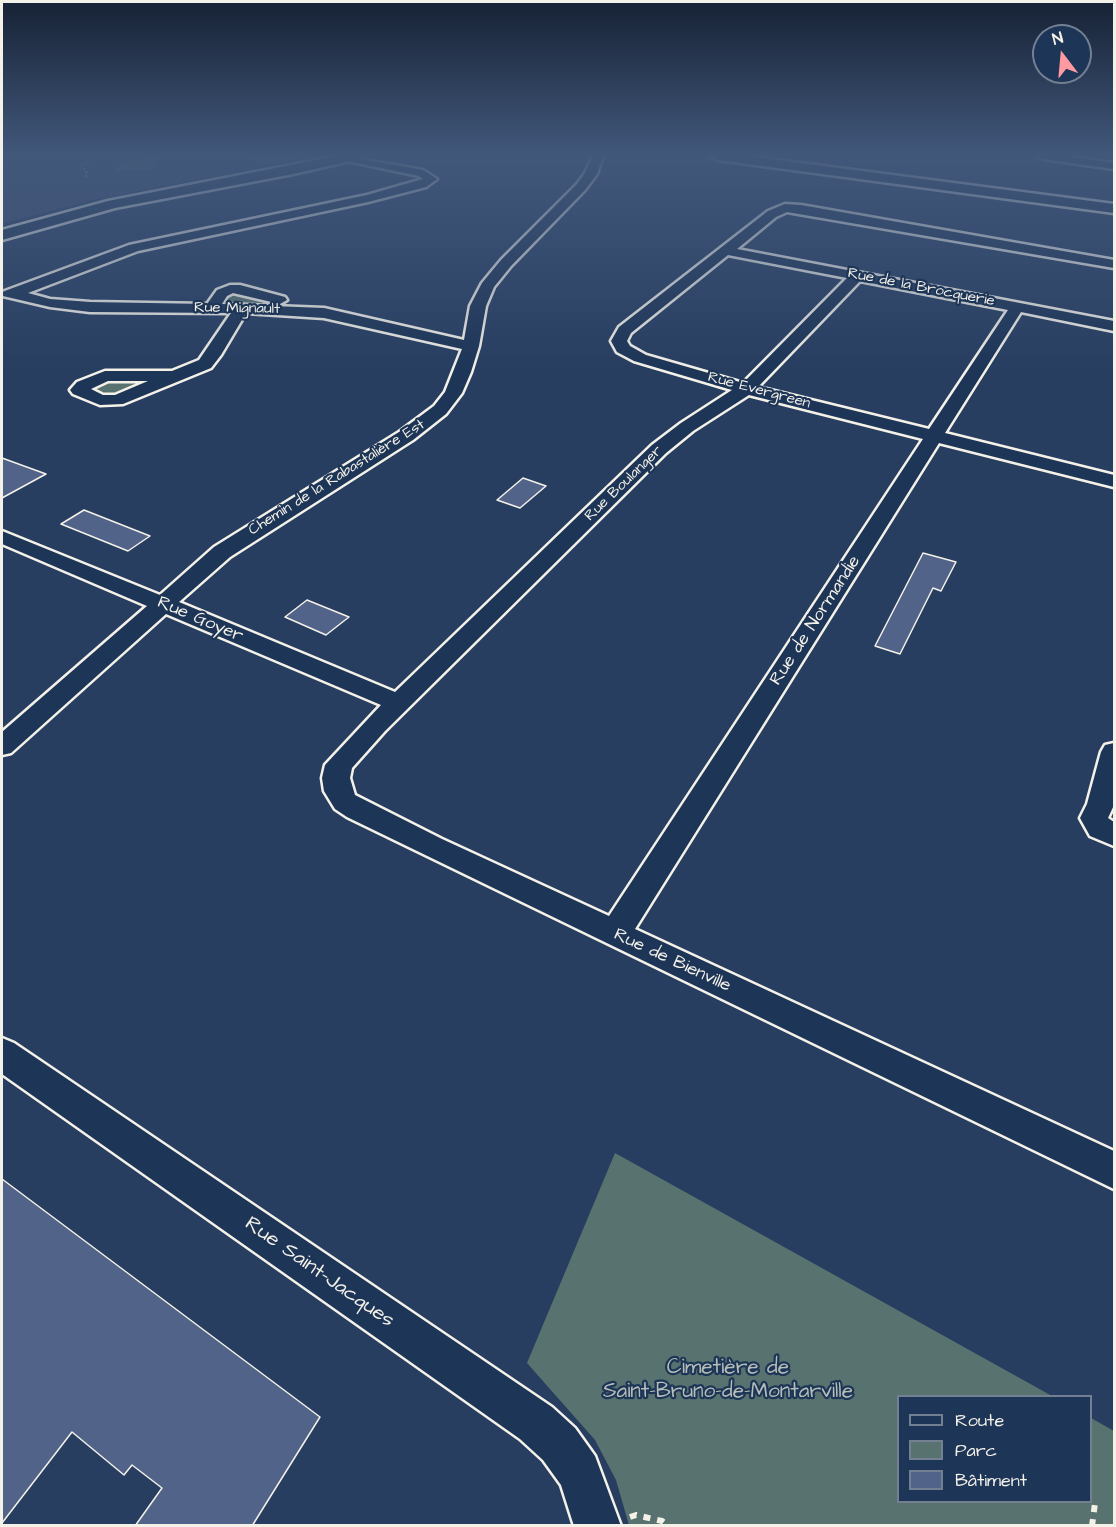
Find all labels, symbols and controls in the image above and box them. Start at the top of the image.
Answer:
north arrow [1032,24,1092,84]
text: N [1050,27,1065,51]
street label: Rue de la Brocquerie [846,265,996,311]
street label: Rue Mignault [194,299,280,319]
street label: Rue Evergreen [706,369,812,413]
street label: Chemin de la Rabastalière Est [245,416,429,540]
street label: Rue Boulanger [582,443,666,525]
street label: Rue de Normandie [766,552,866,690]
street label: Rue Goyer [154,592,246,648]
street label: Rue de Bienville [610,924,734,998]
street label: Rue Saint-Jacques [239,1212,399,1334]
park label: Cimetière de Saint-Bruno-de-Montarville [603,1356,853,1406]
legend [897,1395,1092,1503]
text: Route [955,1408,1004,1433]
text: Parc [955,1438,997,1463]
text: Bâtiment [955,1468,1027,1493]

